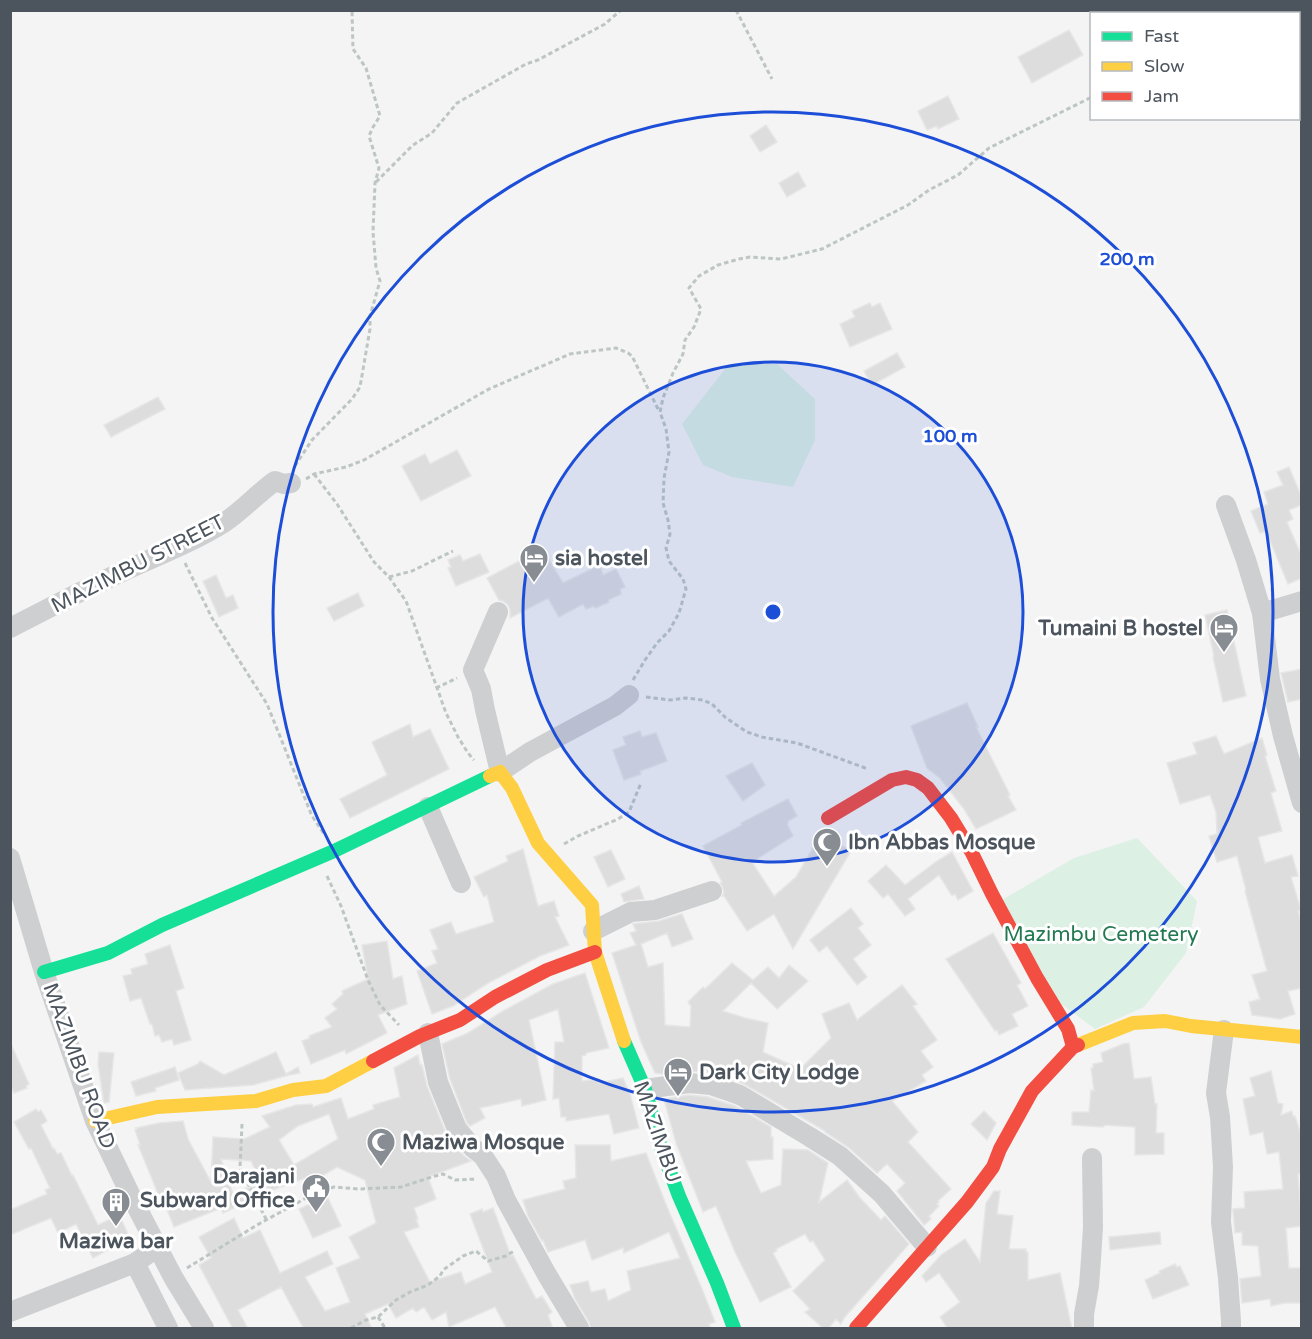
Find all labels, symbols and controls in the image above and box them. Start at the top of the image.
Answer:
legend [1090,12,1300,120]
text: Fast [1144,25,1179,47]
text: Slow [1144,55,1185,77]
text: Jam [1144,85,1179,107]
text: 200 m [1099,248,1155,270]
text: 100 m [922,425,978,447]
street label: MAZIMBU STREET [47,509,229,619]
hotel icon: sia hostel [518,542,550,584]
place label: sia hostel [555,546,648,571]
centre of rings [763,602,783,622]
hotel icon: Tumaini B hostel [1208,612,1240,654]
place label: Tumaini B hostel [1037,616,1203,641]
mosque icon: Ibn Abbas Mosque [811,826,843,868]
place label: Ibn Abbas Mosque [848,830,1036,855]
park label: Mazimbu Cemetery [1004,922,1198,947]
street label: MAZIMBU ROAD [37,980,121,1152]
hotel icon: Dark City Lodge [662,1056,694,1098]
place label: Dark City Lodge [699,1060,859,1085]
street label: MAZIMBU [628,1078,686,1186]
mosque icon: Maziwa Mosque [365,1126,397,1168]
place label: Maziwa Mosque [402,1130,564,1155]
place label: Darajani Subward Office [140,1164,295,1213]
public building icon: Darajani Subward Office [300,1172,332,1214]
building icon: Maziwa bar [100,1186,132,1228]
place label: Maziwa bar [59,1229,174,1254]

